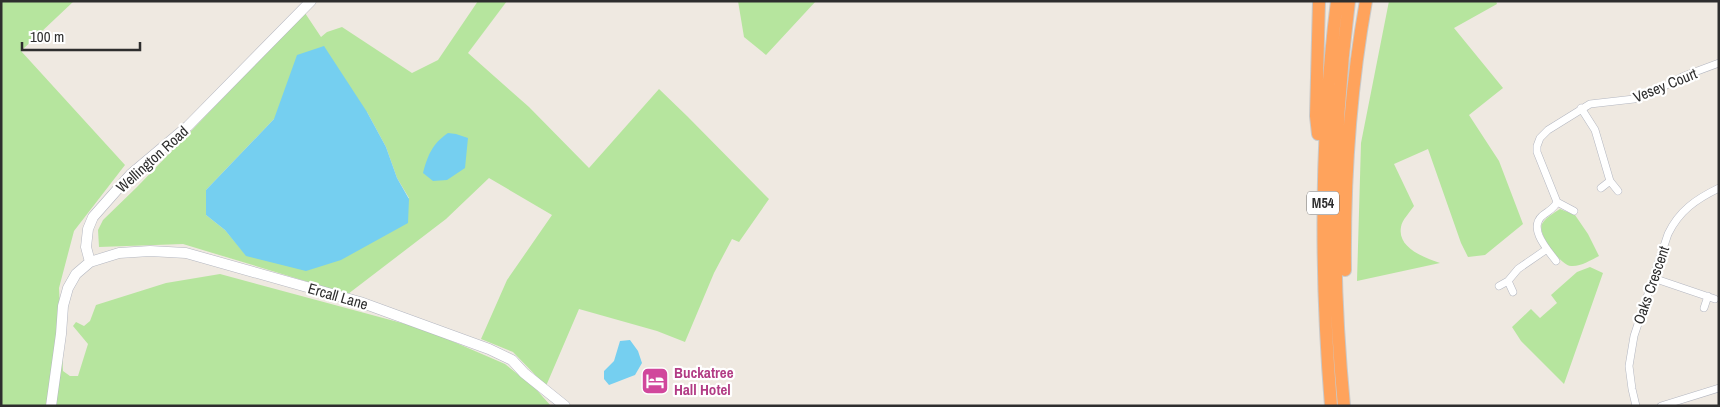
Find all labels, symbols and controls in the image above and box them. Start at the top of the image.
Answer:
scale bar [22,20,140,52]
text: 100 m [30,26,64,47]
street label: Vesey Court [1630,62,1701,107]
street label: Wellington Road [111,121,193,197]
road number: M54 [1307,192,1339,214]
street label: Oaks Crescent [1628,243,1674,327]
street label: Ercall Lane [306,277,371,315]
place label: Buckatree Hall Hotel [674,362,734,400]
hotel icon: Buckatree Hall Hotel [640,366,670,396]

